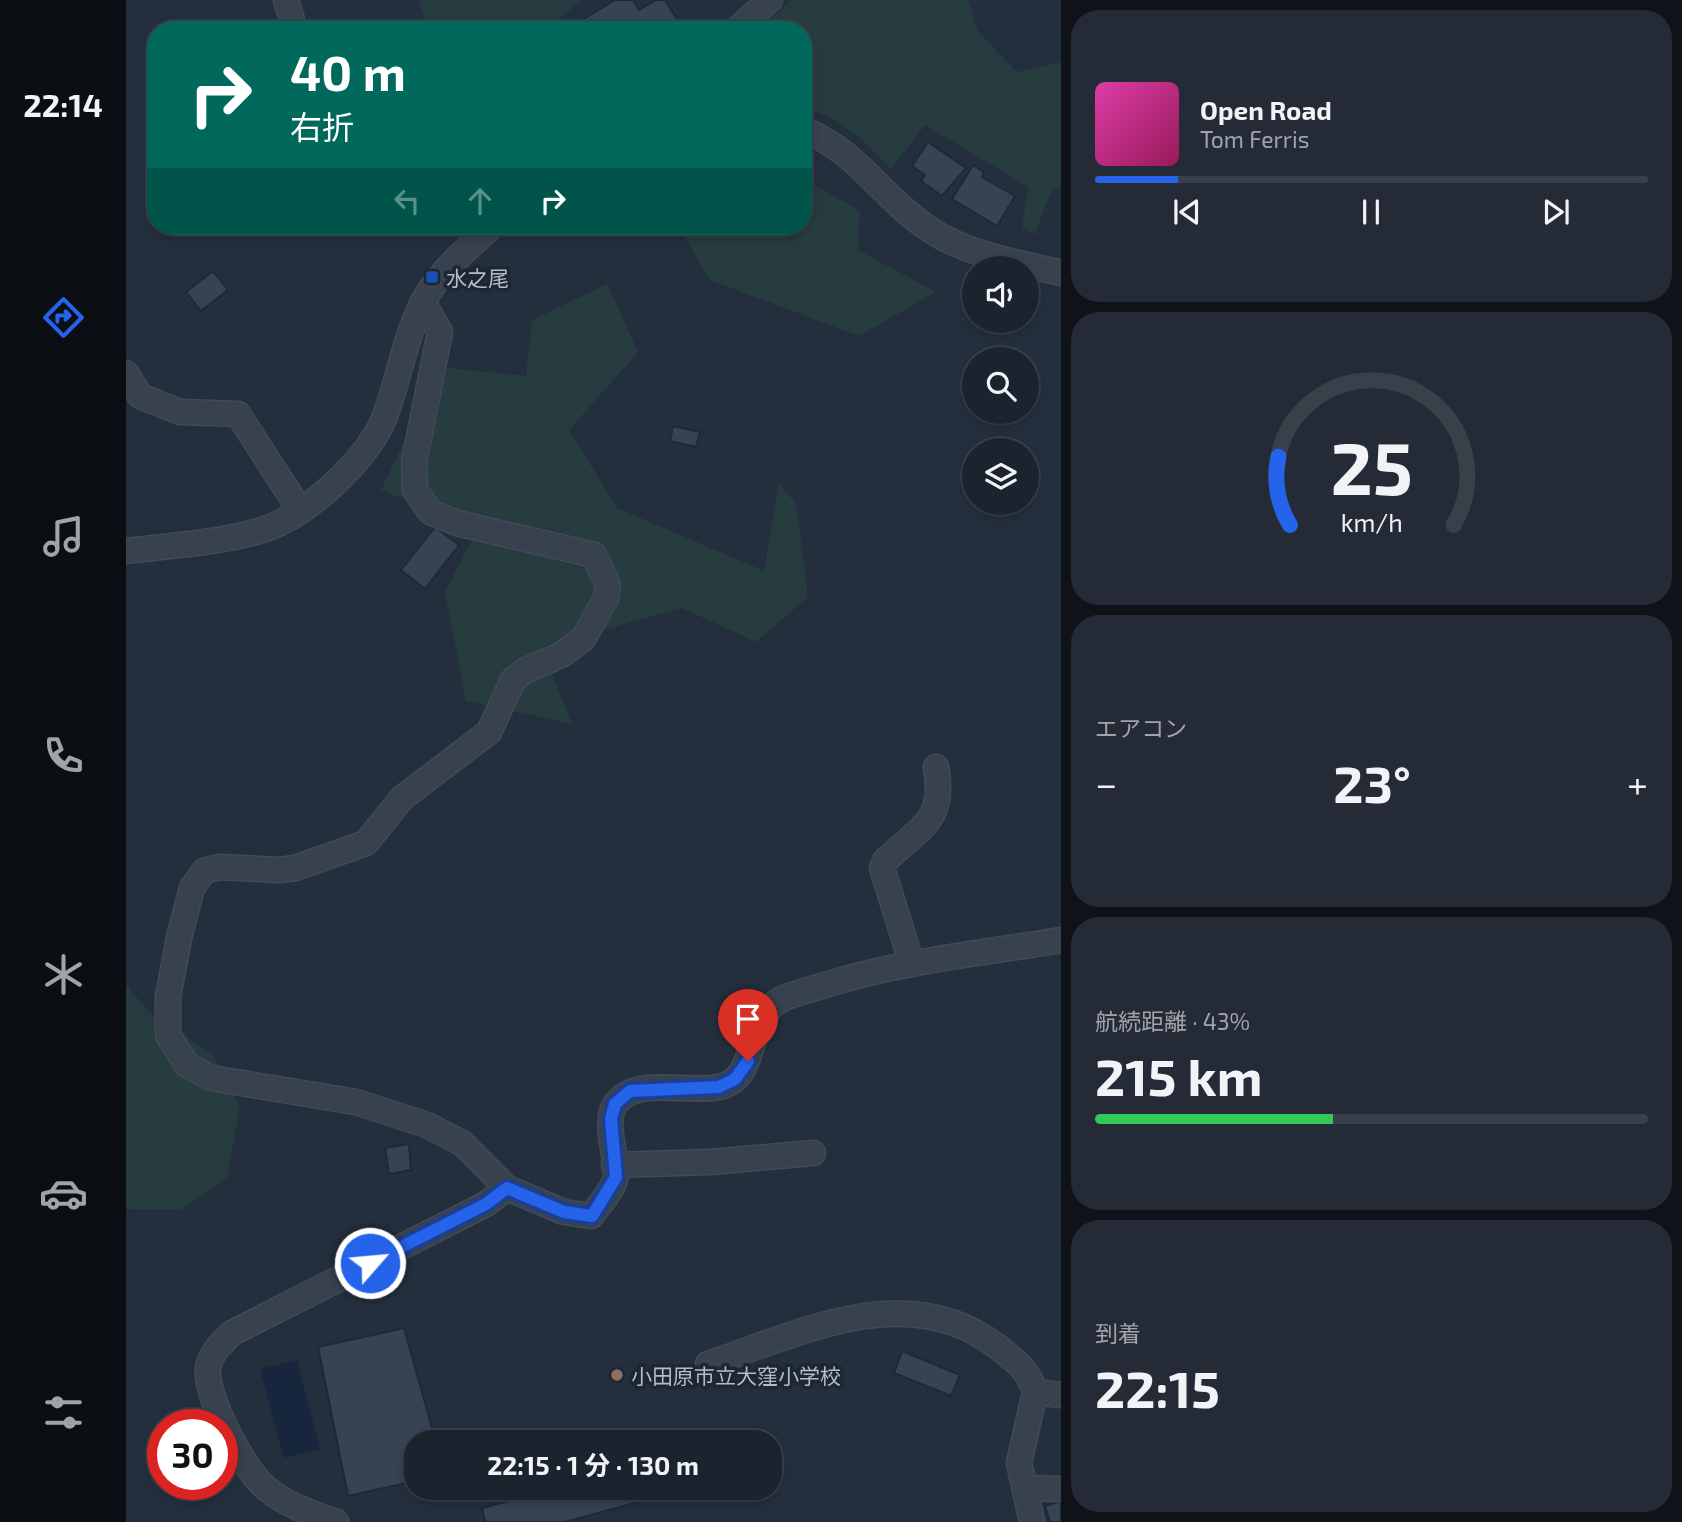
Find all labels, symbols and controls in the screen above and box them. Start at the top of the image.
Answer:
text: 40 m [290,42,406,101]
icon: right [175,49,266,140]
text: 22:14 [23,85,103,123]
text: Open Road [1200,94,1332,125]
text: 右折 [290,107,354,145]
text: Tom Ferris [1200,125,1309,153]
icon: left [388,182,426,220]
icon: ahead [461,182,499,220]
icon: right [534,182,572,220]
icon: previous [1168,193,1206,231]
icon: pause [1352,193,1390,231]
icon: next [1537,193,1575,231]
map controls [962,256,1039,515]
button: sound [962,256,1039,333]
place label: 水之尾 [446,265,509,290]
marker: 水之尾 [424,269,440,285]
icon: directions [39,293,88,342]
button: search [962,347,1039,424]
text: 25 [1330,422,1413,510]
button: layers [962,438,1039,515]
text: km/h [1340,506,1403,536]
icon: music [39,512,88,561]
text: エアコン [1095,714,1187,742]
icon: phone [39,731,88,780]
text: 23° [1333,751,1411,813]
text: − [1095,760,1117,806]
text: + [1627,760,1648,806]
icon: climate [39,950,88,999]
pin [718,989,778,1061]
icon: arrive [729,1000,767,1038]
text: 航続距離 · 43% [1095,1007,1250,1035]
text: 215 km [1095,1044,1263,1106]
icon: car [39,1169,88,1218]
position arrow [333,1226,407,1300]
text: 到着 [1095,1319,1141,1347]
text: 22:15 [1095,1356,1220,1418]
place label: 小田原市立大窪小学校 [631,1363,841,1388]
marker: 小田原市立大窪小学校 [609,1367,625,1383]
icon: filters [39,1388,88,1437]
speed limit sign: 30 [147,1409,238,1500]
text: 22:15 · 1 分 · 130 m [487,1449,699,1480]

